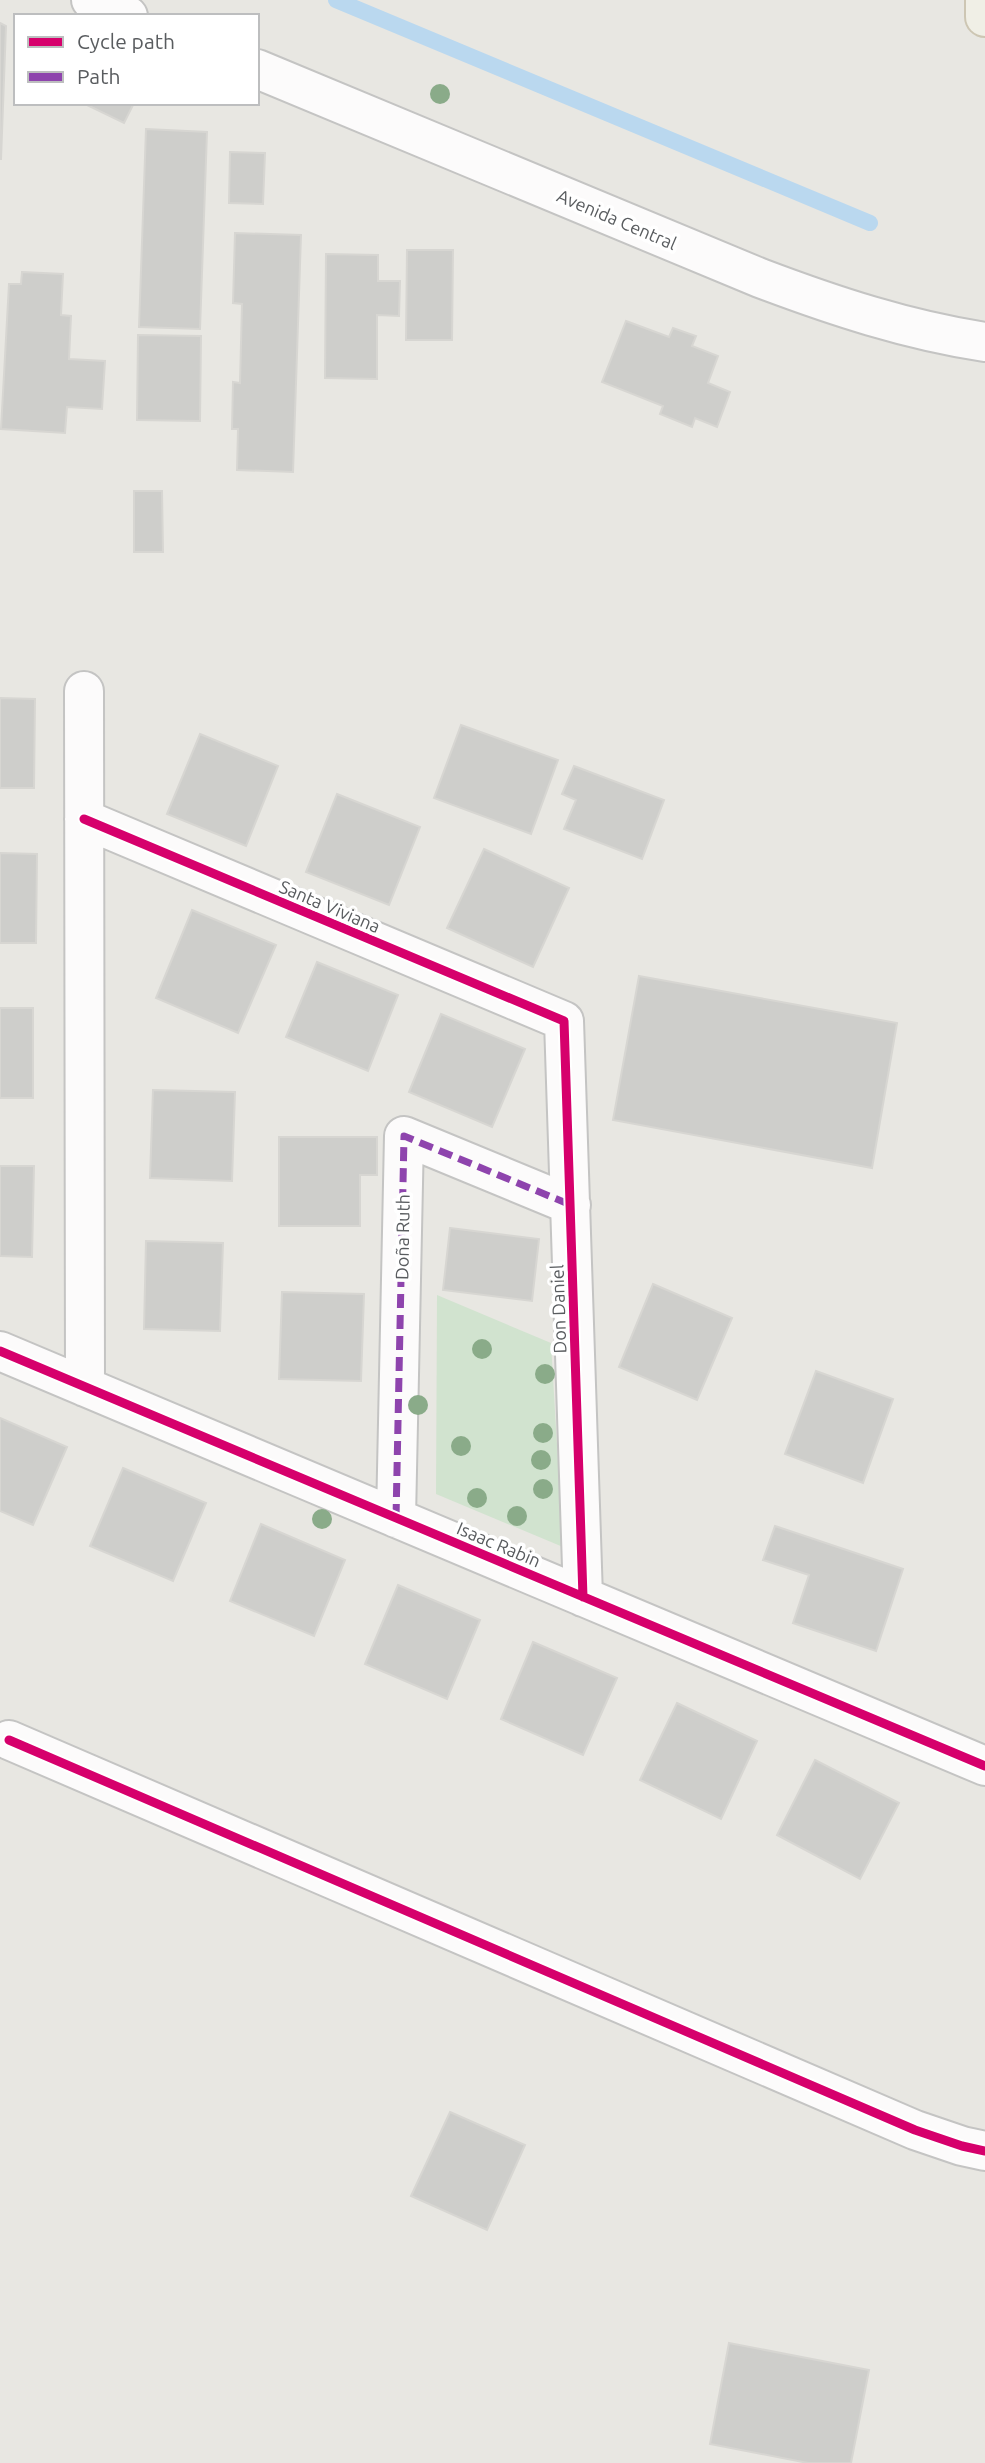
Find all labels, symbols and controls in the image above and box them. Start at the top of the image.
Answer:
legend [14,14,259,105]
text: Cycle path [77,29,175,53]
text: Path [77,64,120,88]
street label: Avenida Central [554,185,680,253]
street label: Santa Viviana [277,876,383,936]
street label: Doña Ruth [391,1194,413,1280]
street label: Don Daniel [546,1264,570,1354]
street label: Isaac Rabin [454,1517,544,1571]

